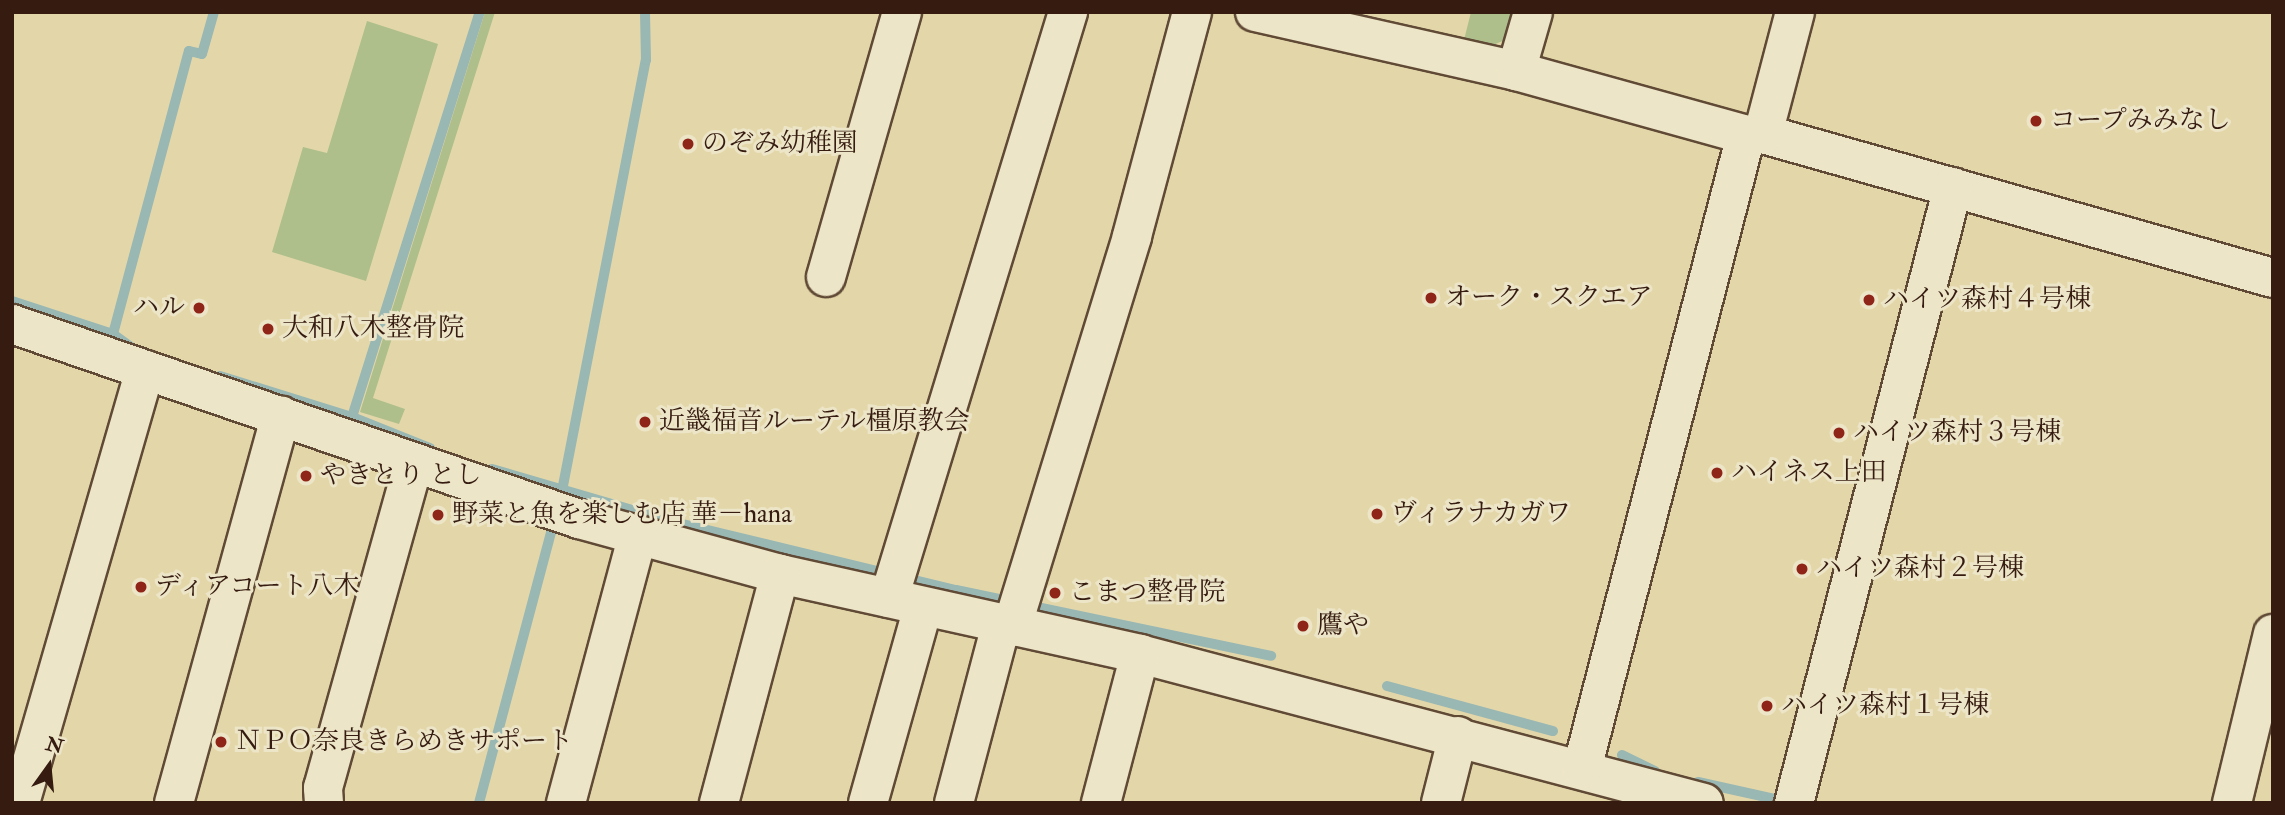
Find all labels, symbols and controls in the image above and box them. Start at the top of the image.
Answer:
place label: コープみみなし [2050,105,2232,137]
marker: コープみみなし [2028,113,2044,129]
place label: のぞみ幼稚園 [702,128,858,160]
marker: のぞみ幼稚園 [680,136,696,152]
place label: オーク・スクエア [1445,282,1653,314]
place label: ハイツ森村４号棟 [1883,284,2091,316]
marker: オーク・スクエア [1423,290,1439,306]
place label: ハル [133,292,185,324]
marker: ハイツ森村４号棟 [1861,292,1877,308]
marker: ハル [191,300,207,316]
place label: 大和八木整骨院 [282,313,464,345]
marker: 大和八木整骨院 [260,321,276,337]
place label: 近畿福音ルーテル橿原教会 [659,406,971,438]
marker: 近畿福音ルーテル橿原教会 [637,414,653,430]
place label: ハイツ森村３号棟 [1853,417,2061,449]
marker: ハイツ森村３号棟 [1831,425,1847,441]
place label: ハイネス上田 [1731,457,1887,489]
place label: やきとり とし [320,460,481,492]
marker: ハイネス上田 [1709,465,1725,481]
marker: やきとり とし [298,468,314,484]
place label: ヴィラナカガワ [1391,498,1573,530]
place label: 野菜と魚を楽しむ店 華－hana [452,499,792,531]
marker: ヴィラナカガワ [1369,506,1385,522]
marker: 野菜と魚を楽しむ店 華－hana [430,507,446,523]
place label: ハイツ森村２号棟 [1816,553,2024,585]
marker: ハイツ森村２号棟 [1794,561,1810,577]
place label: ディアコート八木 [155,571,363,603]
place label: こまつ整骨院 [1069,577,1225,609]
marker: ディアコート八木 [133,579,149,595]
marker: こまつ整骨院 [1047,585,1063,601]
place label: 鷹や [1317,610,1369,642]
marker: 鷹や [1295,618,1311,634]
place label: ハイツ森村１号棟 [1781,690,1989,722]
marker: ハイツ森村１号棟 [1759,698,1775,714]
place label: ＮＰＯ奈良きらめきサポート [235,726,573,758]
north arrow [14,731,84,801]
text: N [43,732,66,760]
marker: ＮＰＯ奈良きらめきサポート [213,734,229,750]

